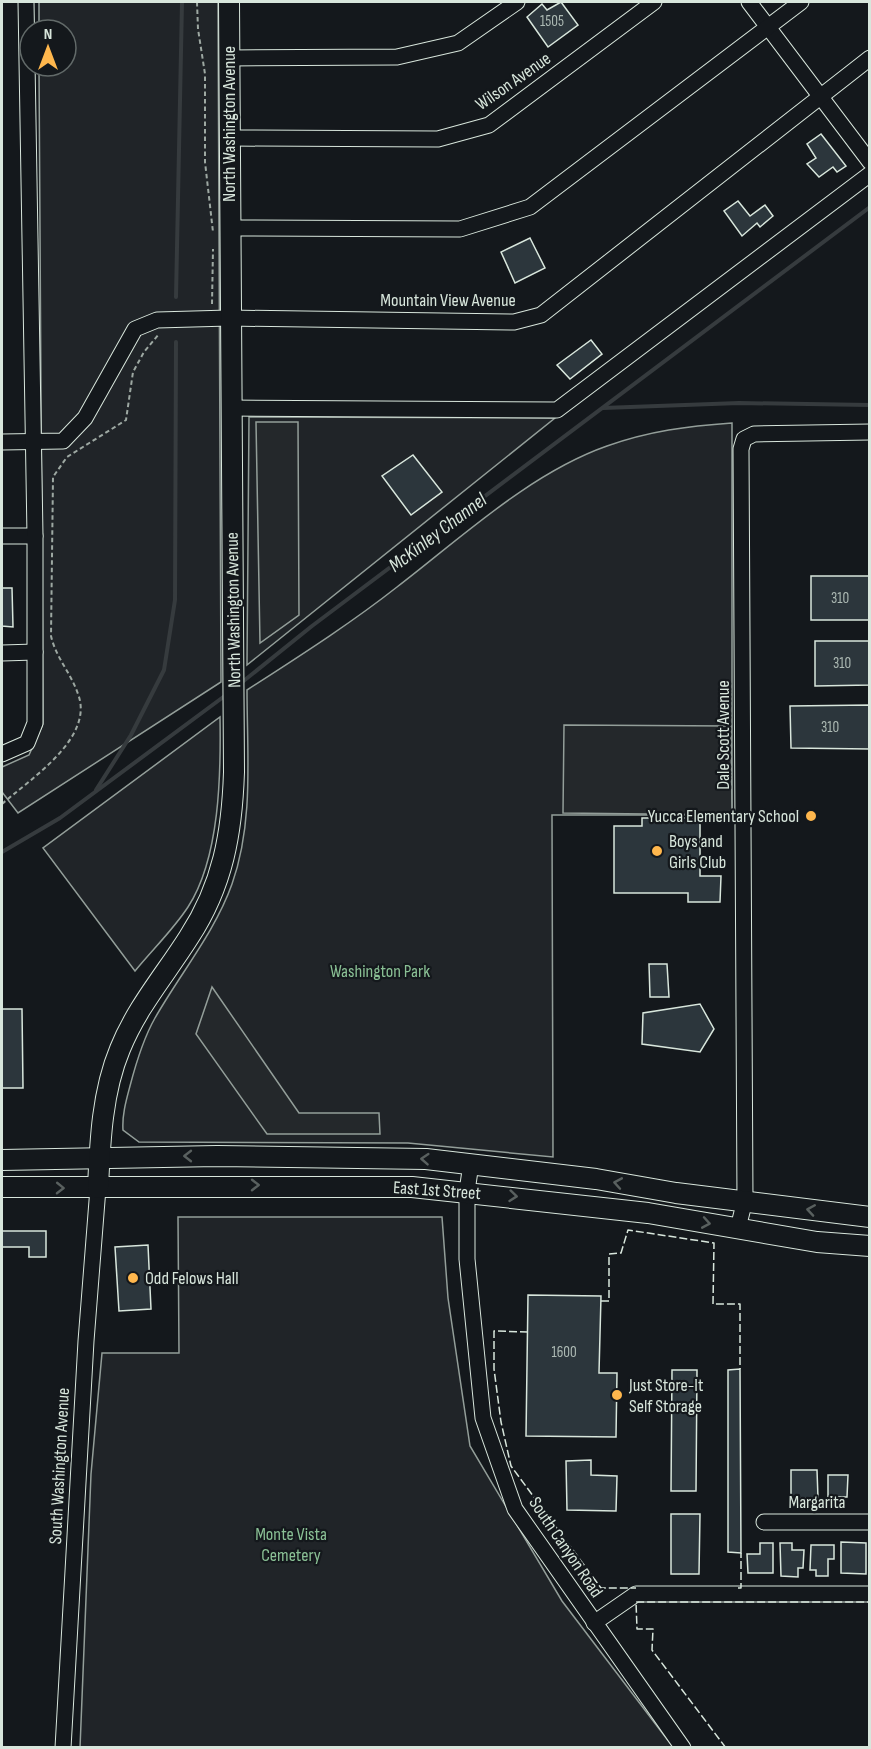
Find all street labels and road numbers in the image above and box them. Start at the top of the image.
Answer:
street label: North Washington Avenue [219,46,240,202]
street label: Wilson Avenue [472,48,555,115]
street label: Mountain View Avenue [380,290,516,311]
street label: North Washington Avenue [222,532,245,688]
street label: Dale Scott Avenue [713,680,734,790]
street label: East 1st Street [392,1177,482,1204]
street label: South Washington Avenue [45,1387,74,1545]
street label: Margarita [788,1492,846,1513]
street label: South Canyon Road [524,1493,607,1601]

